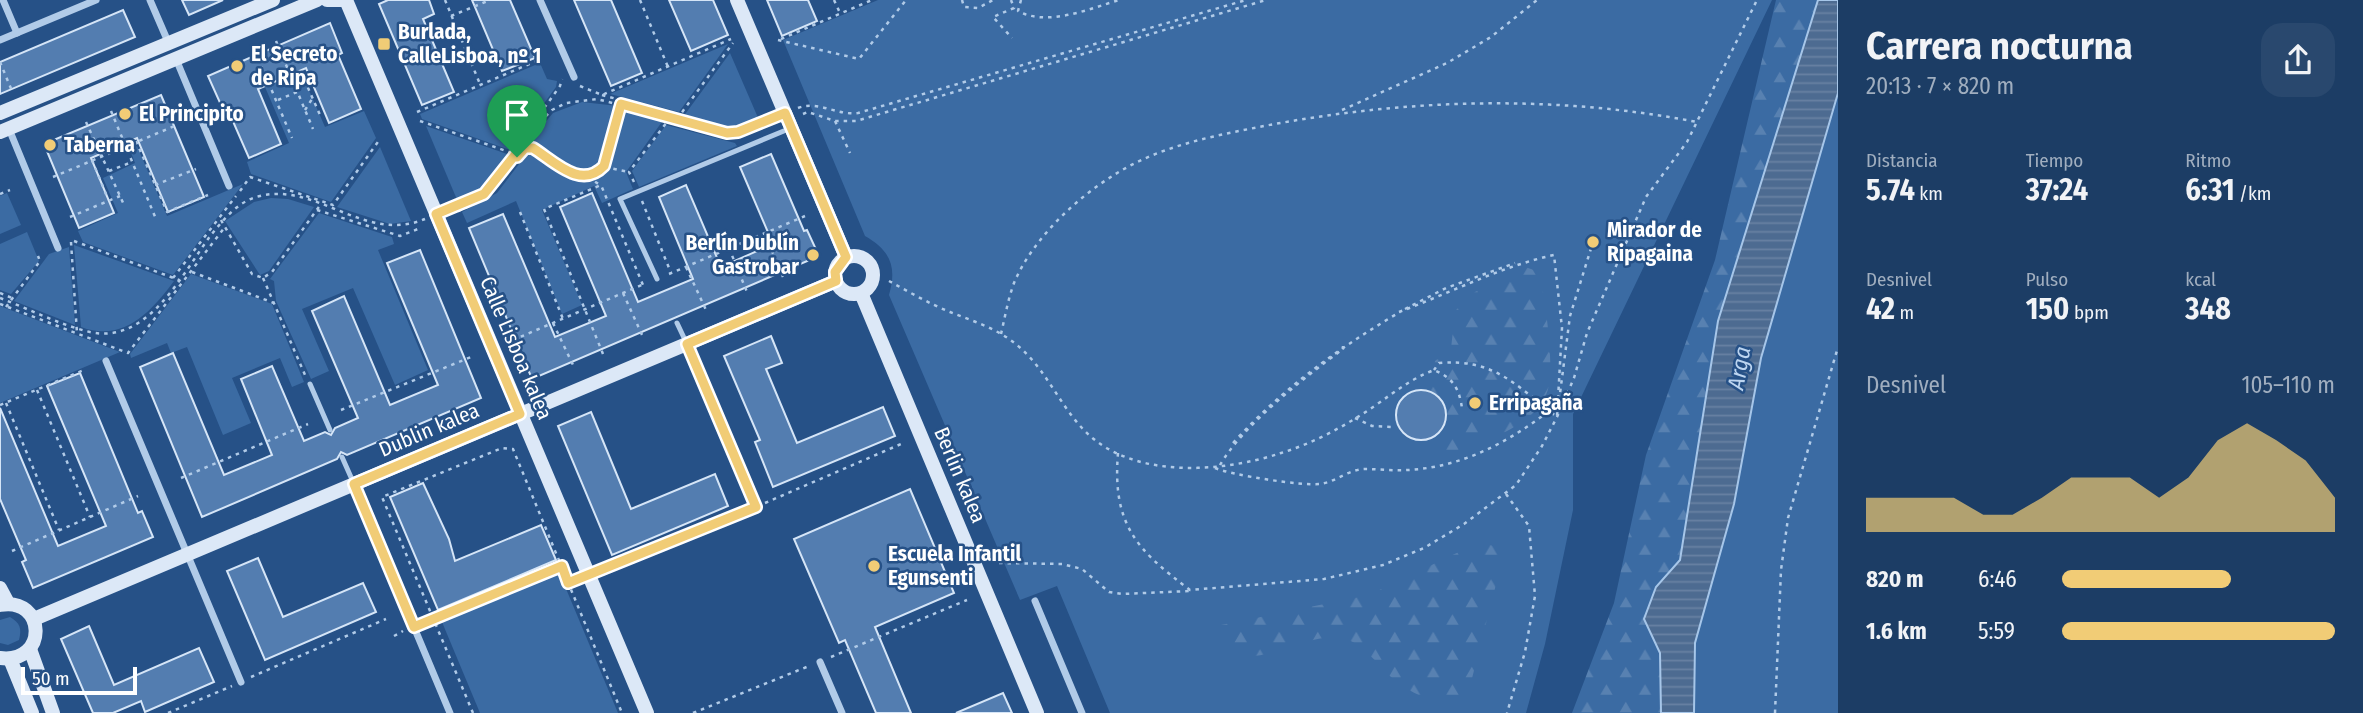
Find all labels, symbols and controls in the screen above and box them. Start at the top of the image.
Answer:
place label: Burlada, CalleLisboa, nº 1 [398,19,541,69]
text: Carrera nocturna [1866,23,2133,69]
button: share [2261,23,2335,97]
marker: Burlada, CalleLisboa, nº 1 [376,36,392,52]
place label: El Secreto de Ripa [251,41,338,91]
marker: El Secreto de Ripa [229,58,245,74]
text: 20:13 · 7 × 820 m [1866,72,2014,100]
pin [487,85,547,157]
icon: arrive [498,96,536,134]
place label: El Principito [139,101,244,127]
marker: El Principito [117,106,133,122]
place label: Taberna [64,132,135,158]
marker: Taberna [42,137,58,153]
text: Distancia [1866,149,1938,172]
text: Tiempo [2026,149,2083,172]
text: Ritmo [2185,149,2231,172]
text: 5.74 [1866,172,1915,208]
text: 37:24 [2026,172,2088,208]
text: 6:31 [2185,172,2235,208]
text: km [1915,182,1943,205]
text: /km [2235,182,2271,205]
place label: Mirador de Ripagaina [1607,217,1702,267]
place label: Berlín Dublín Gastrobar [685,230,799,280]
marker: Mirador de Ripagaina [1585,234,1601,250]
marker: Berlín Dublín Gastrobar [805,247,821,263]
text: Desnivel [1866,268,1932,291]
text: Pulso [2026,268,2068,291]
text: kcal [2185,268,2216,291]
street label: Calle Lisboa kalea [474,272,558,424]
text: 42 [1866,291,1895,327]
text: 150 [2026,291,2069,327]
text: 348 [2185,291,2231,327]
text: m [1895,301,1914,324]
text: bpm [2069,301,2109,324]
water label: Arga [1721,344,1757,393]
text: Desnivel [1866,371,1946,399]
text: 105–110 m [2242,371,2335,399]
place label: Erripagaña [1489,390,1583,416]
marker: Erripagaña [1467,395,1483,411]
street label: Dublin kalea [375,397,483,463]
street label: Berlin kalea [928,423,992,527]
place label: Escuela Infantil Egunsenti [888,541,1021,591]
marker: Escuela Infantil Egunsenti [866,558,882,574]
text: 820 m [1866,565,1924,593]
text: 6:46 [1978,565,2017,593]
text: 1.6 km [1866,617,1927,645]
text: 5:59 [1978,617,2015,645]
scale bar [21,664,136,696]
text: 50 m [32,667,70,690]

